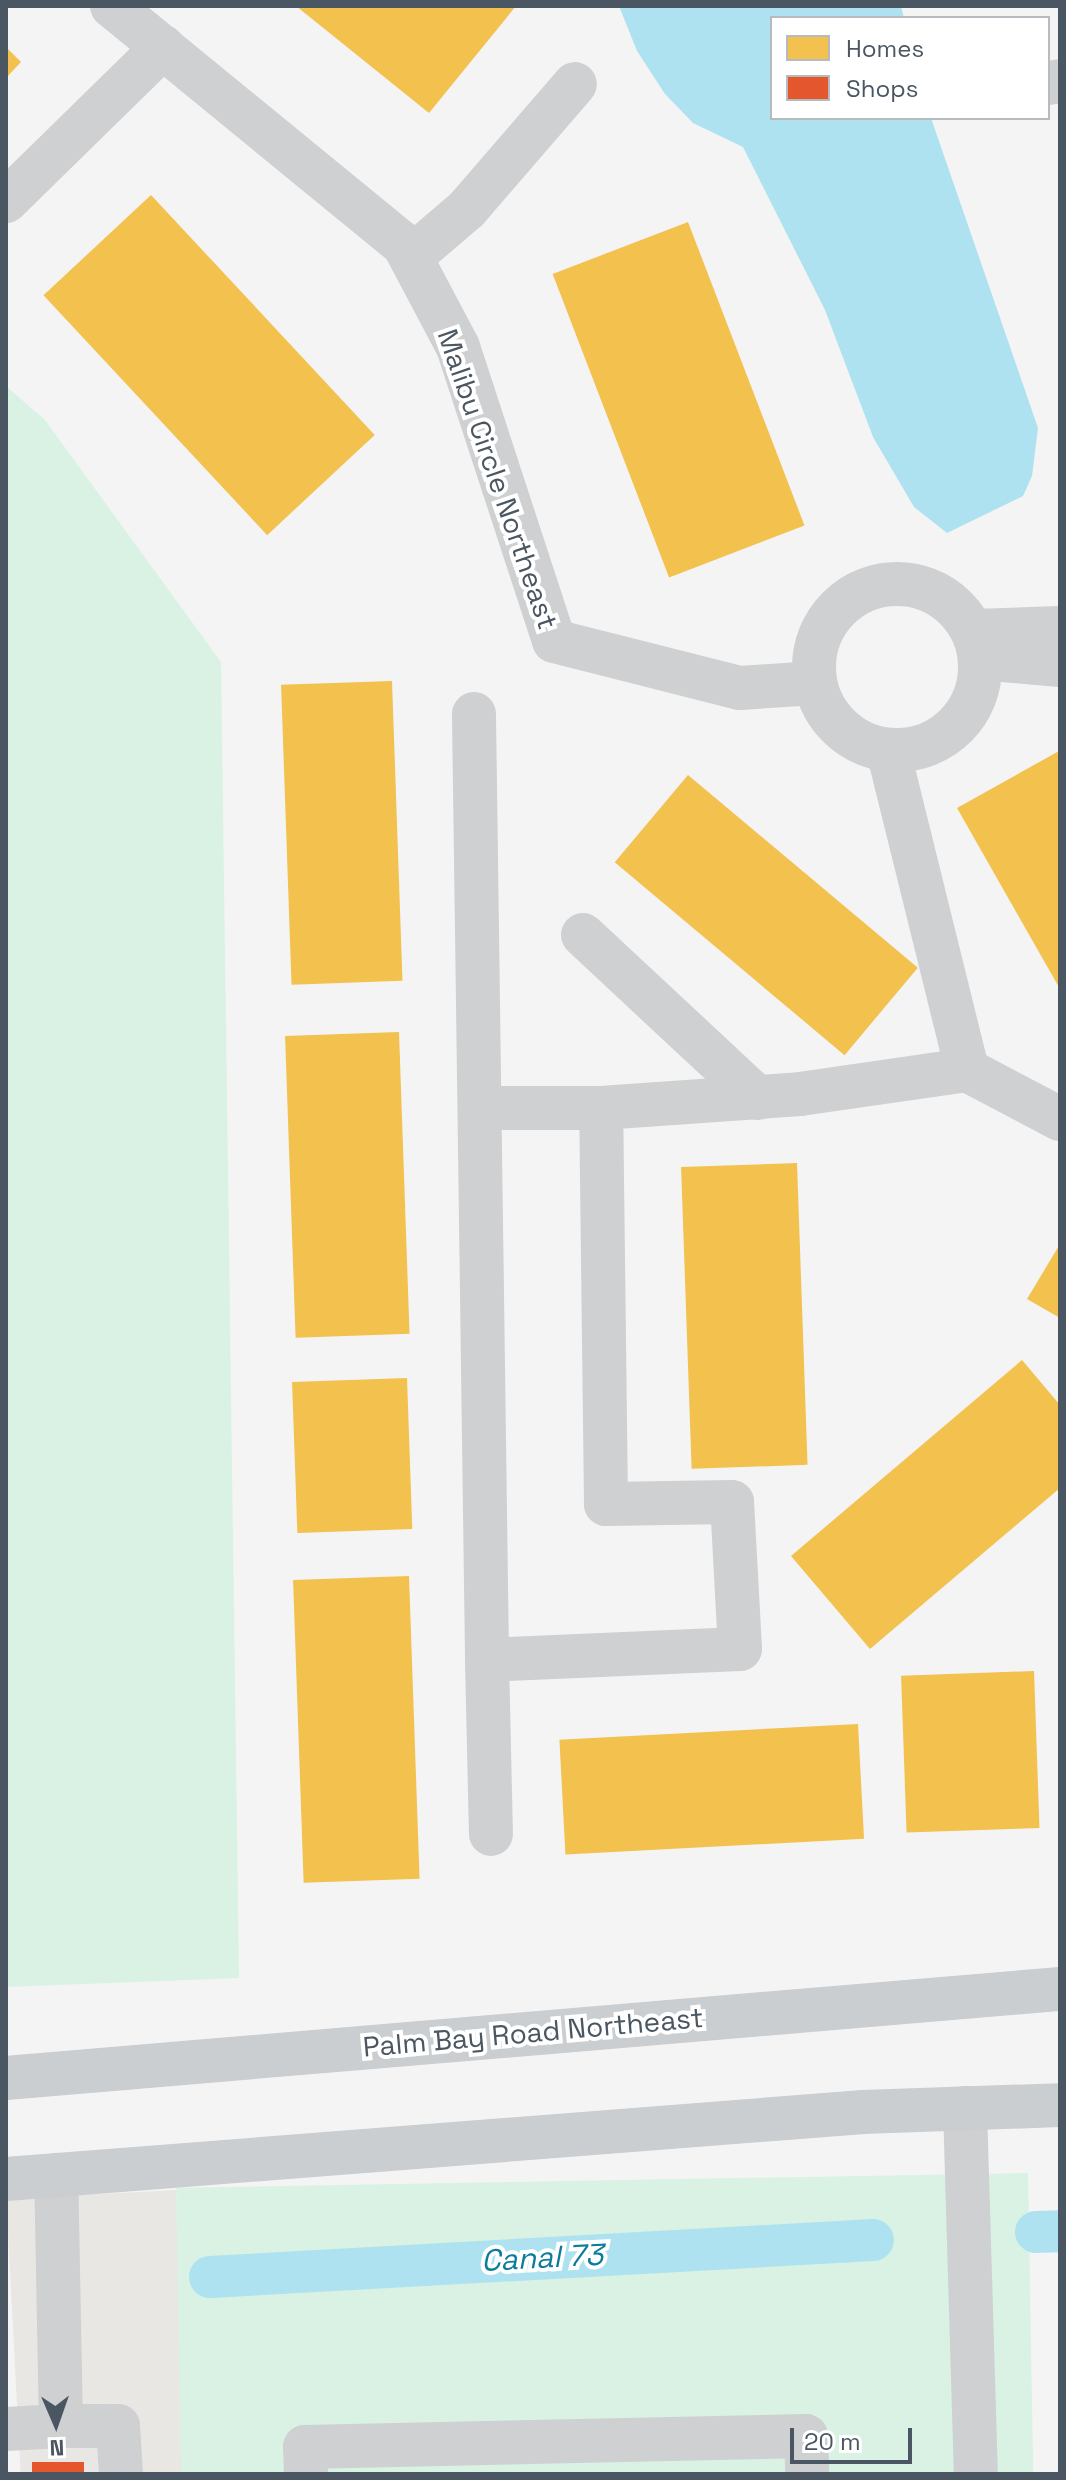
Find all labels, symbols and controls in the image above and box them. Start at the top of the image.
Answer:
legend [770,16,1050,120]
text: Homes [846,33,924,64]
text: Shops [846,73,918,104]
street label: Malibu Circle Northeast [431,325,565,633]
street label: Palm Bay Road Northeast [361,2000,705,2064]
water label: Canal 73 [480,2237,604,2279]
north arrow [16,2384,96,2464]
scale bar [794,2412,916,2462]
text: 20 m [804,2426,861,2457]
text: N [49,2434,65,2462]

